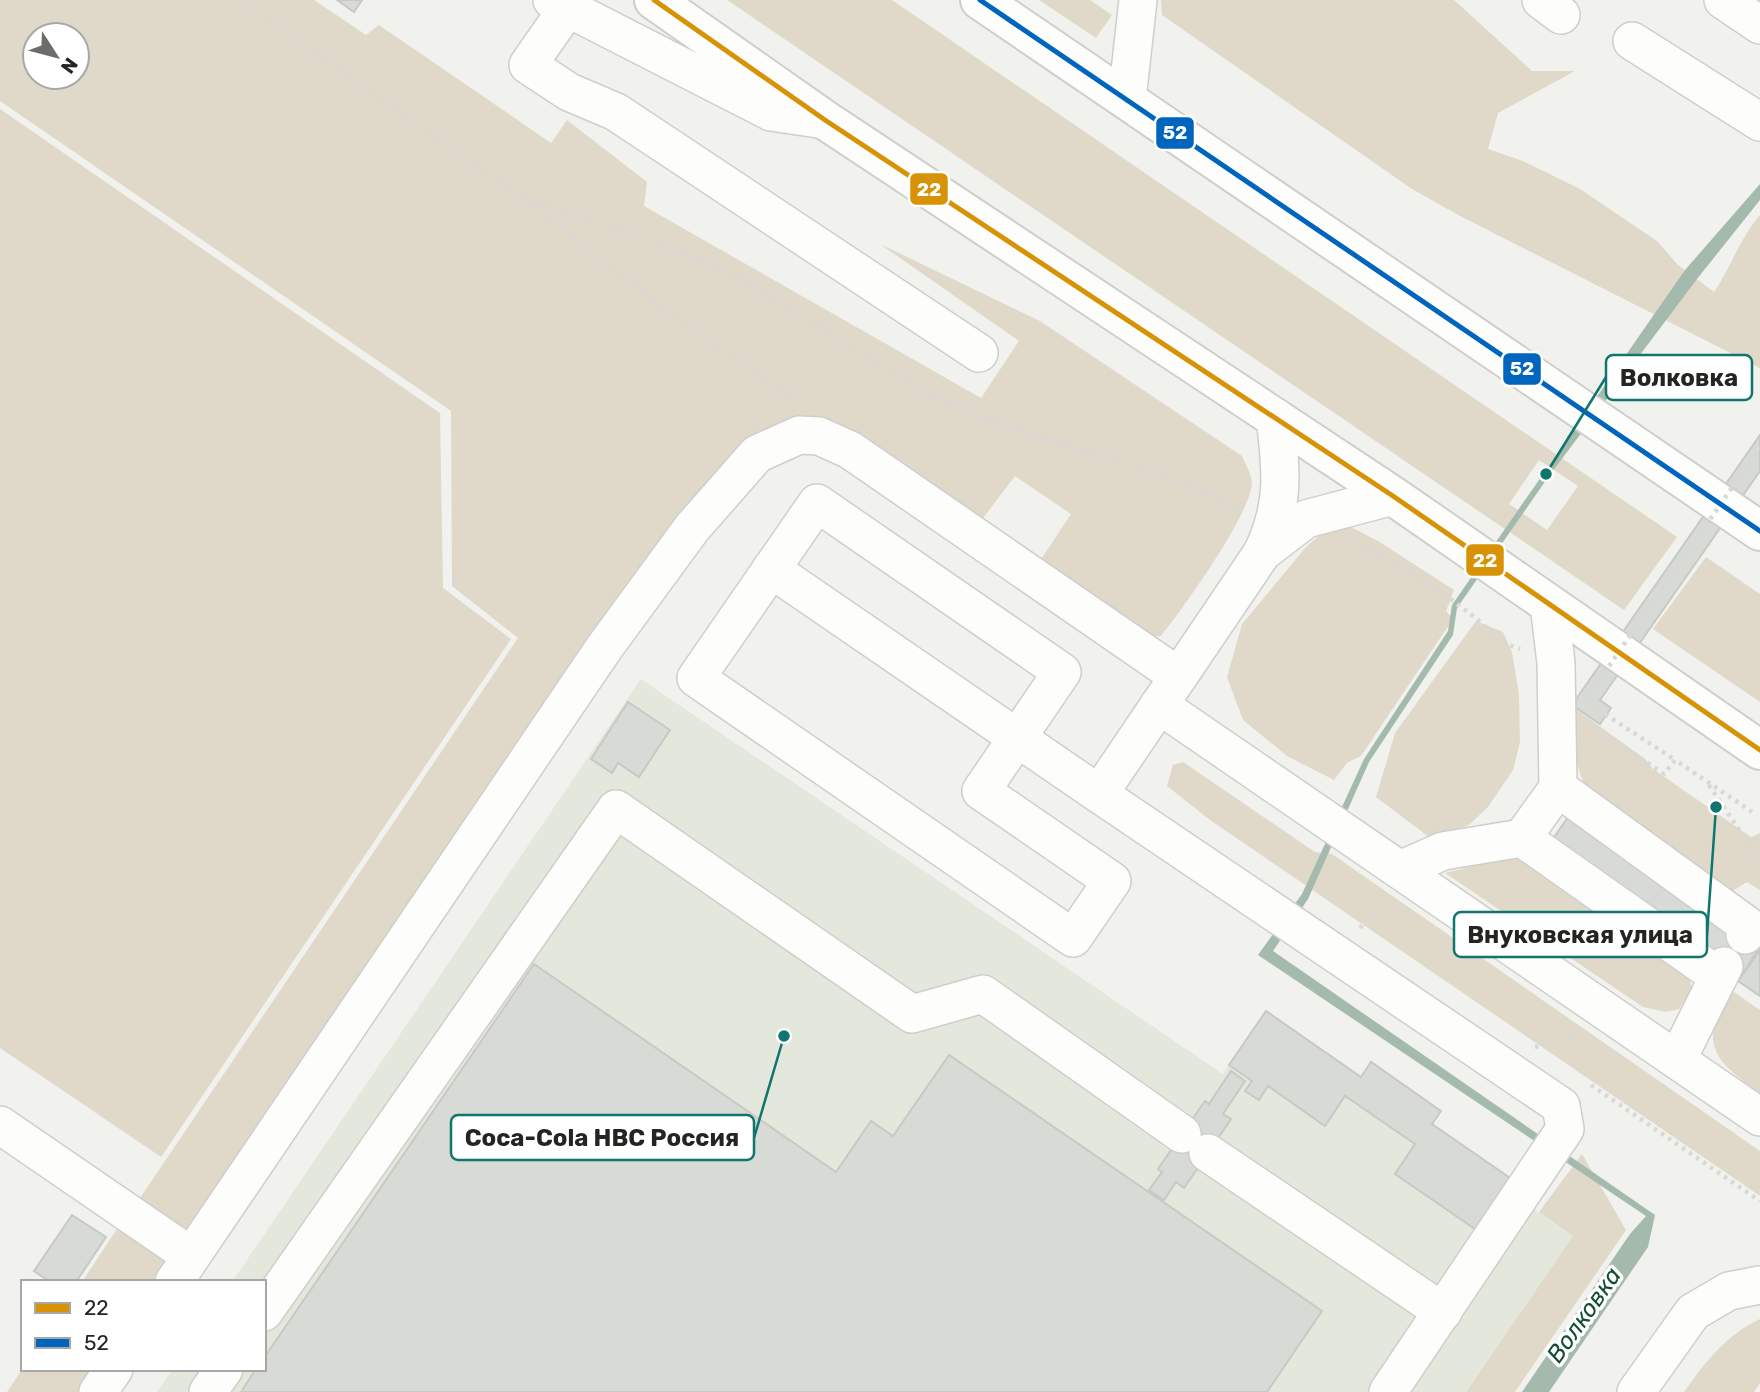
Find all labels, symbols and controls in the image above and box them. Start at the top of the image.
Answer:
north arrow [21,21,91,91]
text: N [56,53,83,78]
line badge: 52 [1155,116,1195,150]
text: 52 [1163,121,1187,144]
line badge: 22 [909,172,949,206]
text: 22 [917,178,941,201]
line badge: 52 [1502,352,1542,386]
callout: Волковка [1606,355,1752,400]
text: 52 [1510,357,1534,380]
text: Волковка [1620,364,1738,392]
line badge: 22 [1465,543,1505,577]
text: 22 [1473,549,1497,572]
callout: Внуковская улица [1454,912,1707,957]
text: Внуковская улица [1467,921,1693,949]
callout: Coca-Cola HBC Россия [451,1115,754,1160]
text: Coca-Cola HBC Россия [465,1124,739,1152]
water label: Волковка [1541,1262,1627,1368]
legend [21,1280,266,1371]
text: 22 [84,1295,109,1320]
text: 52 [84,1330,109,1355]

